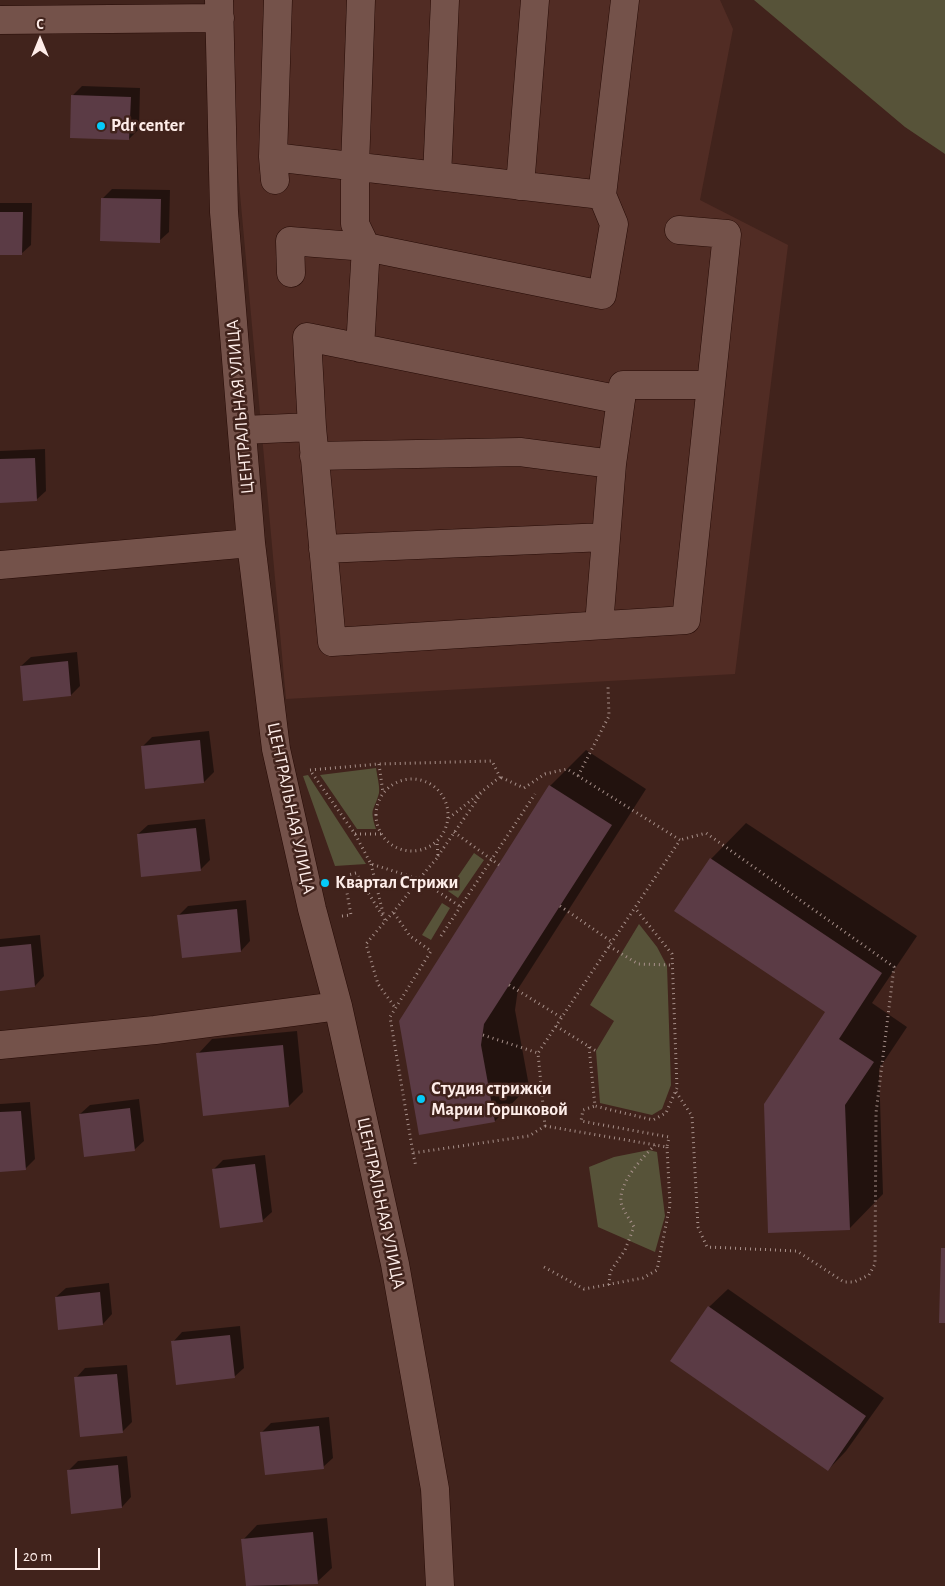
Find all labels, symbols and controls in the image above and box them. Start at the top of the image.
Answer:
north arrow [15,15,65,65]
text: С [36,18,44,32]
place label: Pdr center [111,115,185,137]
marker: Pdr center [95,120,107,132]
street label: ЦЕНТРАЛЬНАЯ УЛИЦА [222,319,258,495]
street label: ЦЕНТРАЛЬНАЯ УЛИЦА [262,720,320,896]
place label: Квартал Стрижи [335,872,458,894]
marker: Квартал Стрижи [319,877,331,889]
place label: Студия стрижки Марии Горшковой [431,1078,568,1120]
marker: Студия стрижки Марии Горшковой [415,1093,427,1105]
street label: ЦЕНТРАЛЬНАЯ УЛИЦА [352,1115,410,1291]
scale bar [18,1538,102,1570]
text: 20 m [23,1549,52,1564]

